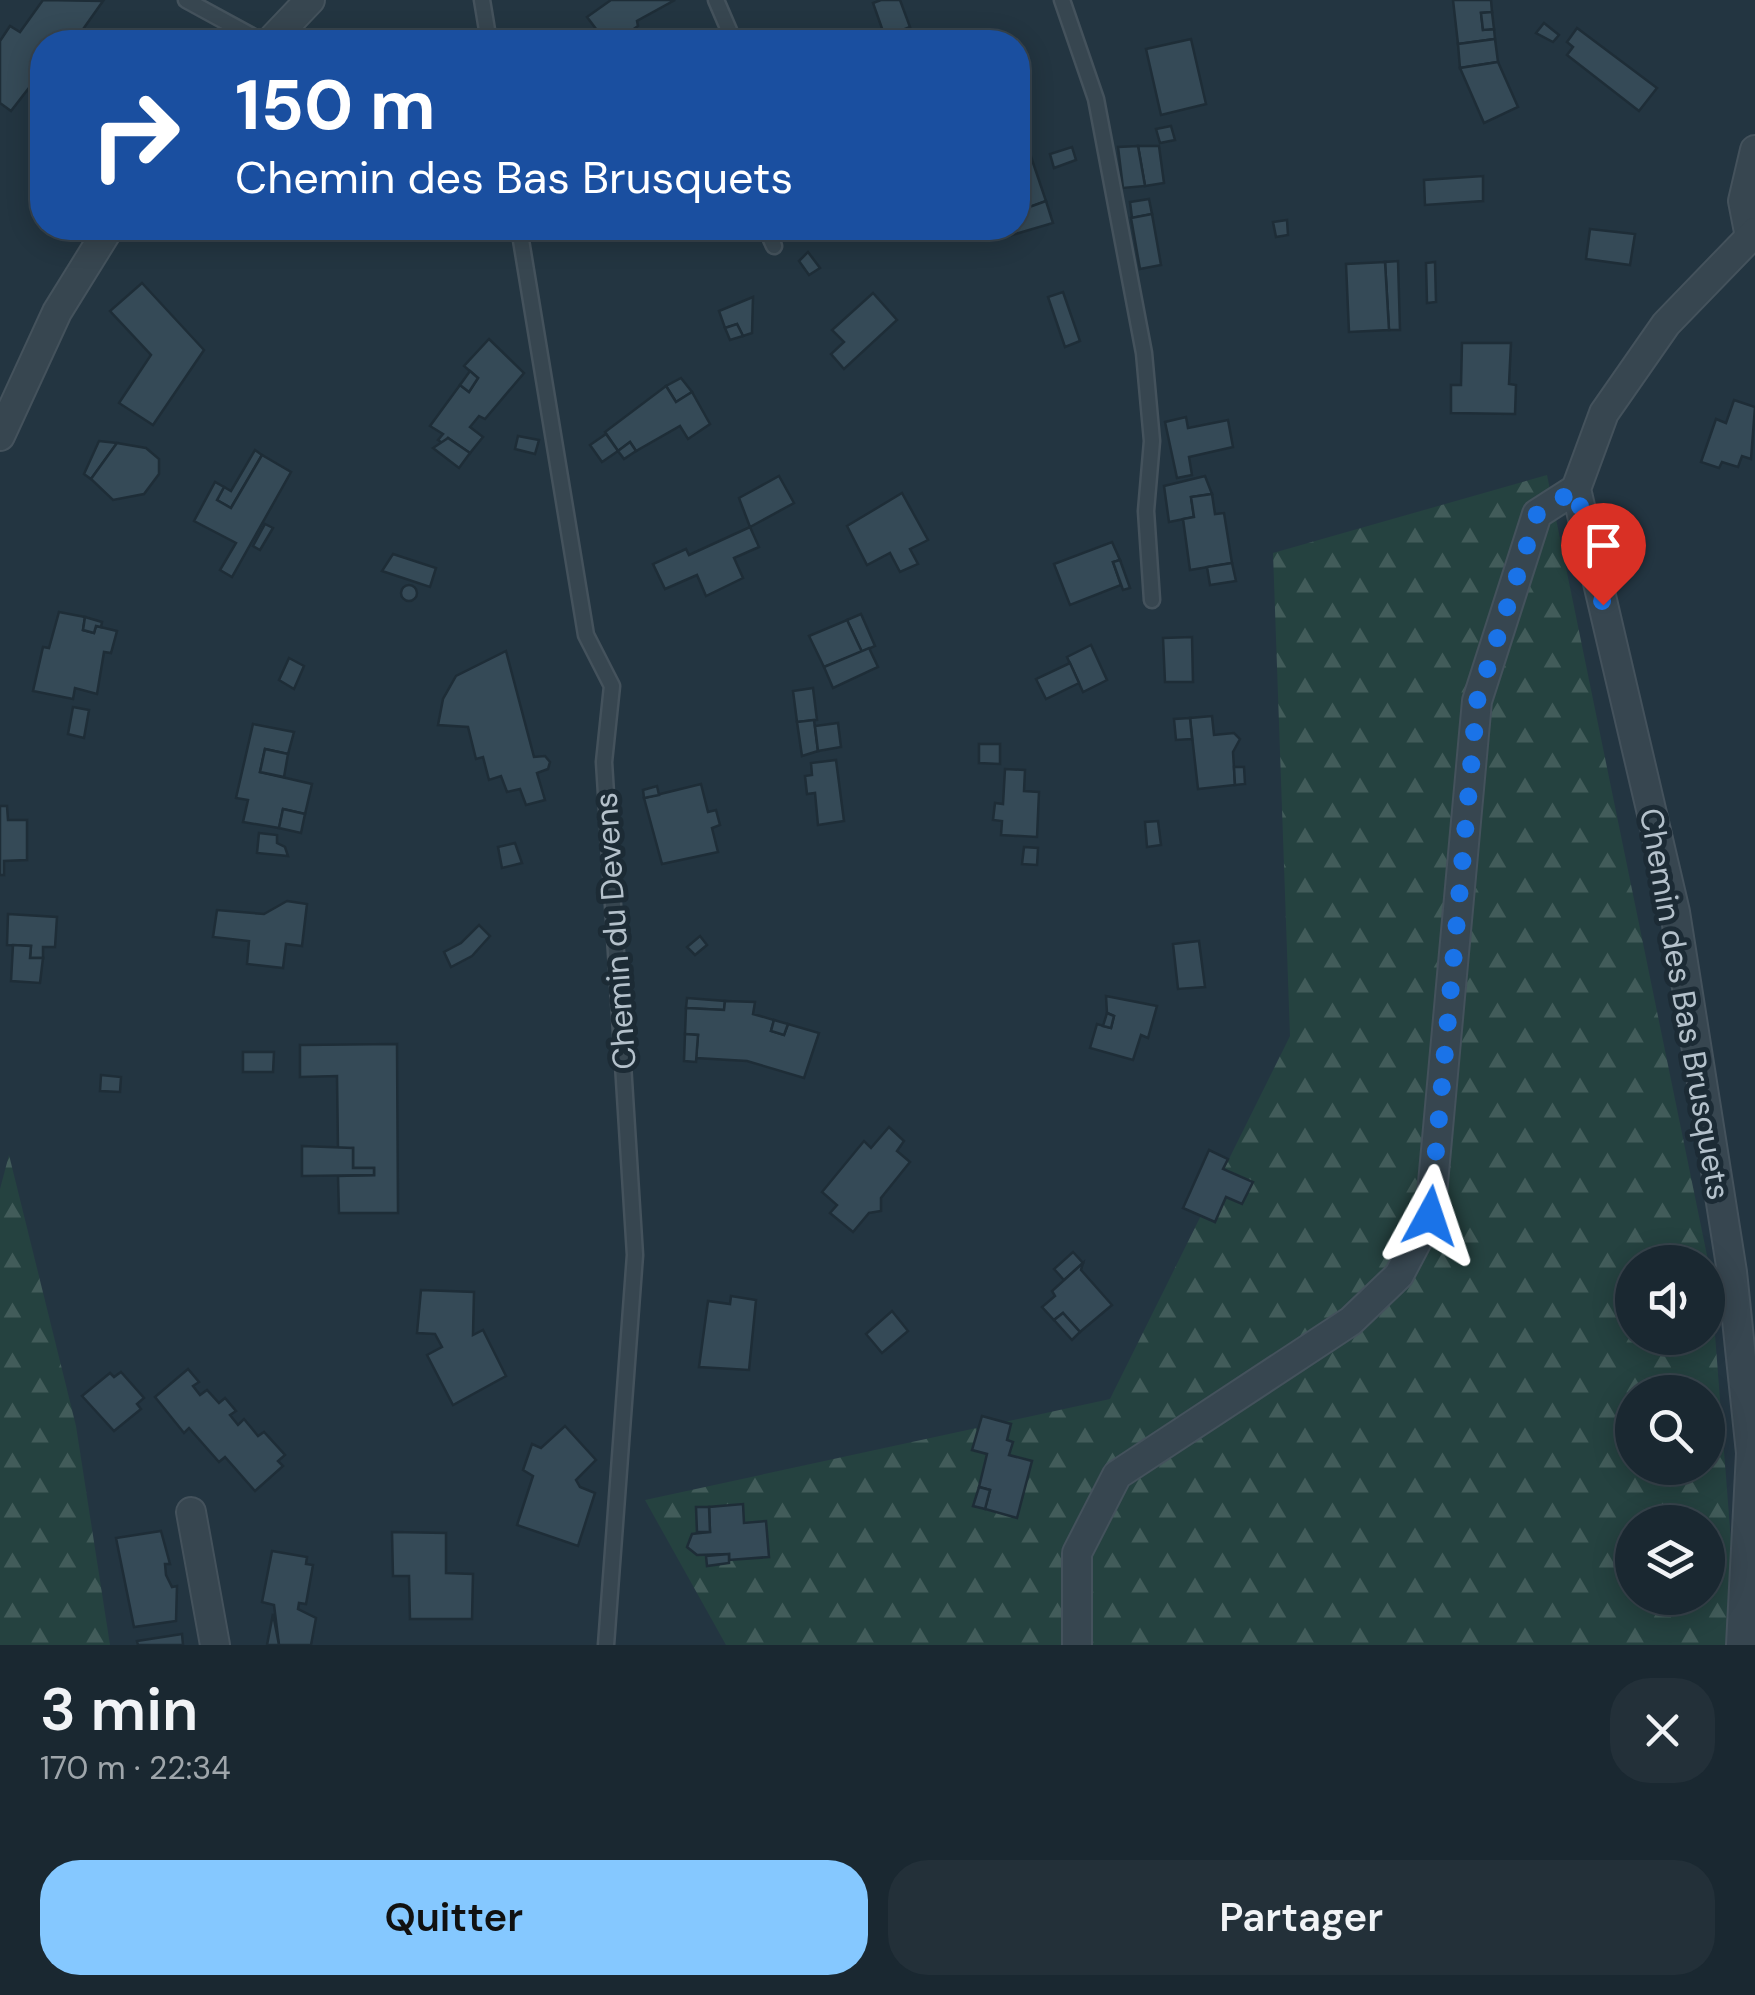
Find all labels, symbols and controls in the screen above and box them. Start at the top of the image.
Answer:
text: 150 m [235,60,436,151]
icon: right [70,70,200,200]
text: Chemin des Bas Brusquets [235,148,793,207]
pin [1561,503,1646,606]
icon: arrive [1576,518,1631,573]
street label: Chemin du Devens [584,791,646,1071]
street label: Chemin des Bas Brusquets [1630,805,1740,1203]
position arrow [1378,1164,1482,1268]
map controls [1615,1245,1725,1615]
button: sound [1615,1245,1725,1355]
button: search [1615,1375,1725,1485]
button: layers [1615,1505,1725,1615]
text: 3 min [40,1670,198,1749]
button: close [1610,1678,1715,1783]
text: 170 m · 22:34 [40,1747,231,1789]
button: Quitter [40,1860,868,1975]
button: Partager [888,1860,1715,1975]

